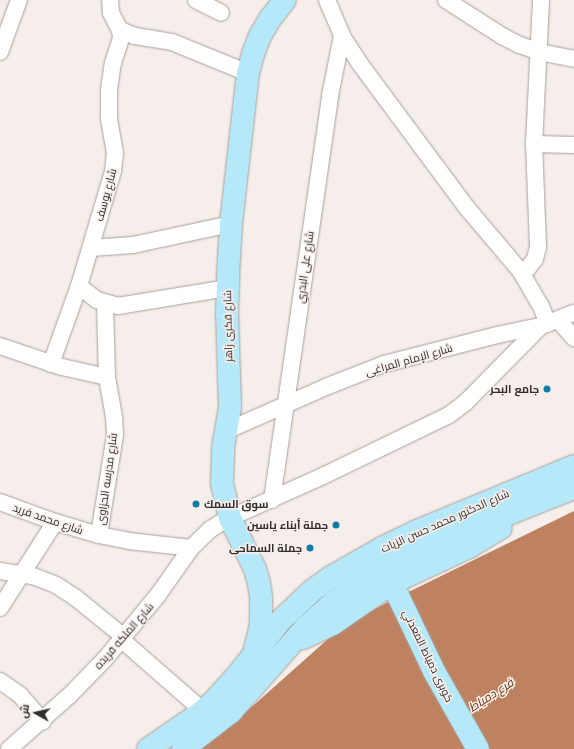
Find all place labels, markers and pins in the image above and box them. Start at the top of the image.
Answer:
place label: جامع البحر [490,382,539,396]
marker: جامع البحر [542,384,552,394]
place label: سوق السمك [204,497,268,511]
marker: سوق السمك [191,499,201,509]
place label: جملة أبناء ياسين [247,518,328,532]
marker: جملة أبناء ياسين [331,520,341,530]
place label: جملة السماحى [229,541,302,555]
marker: جملة السماحى [305,543,315,553]

